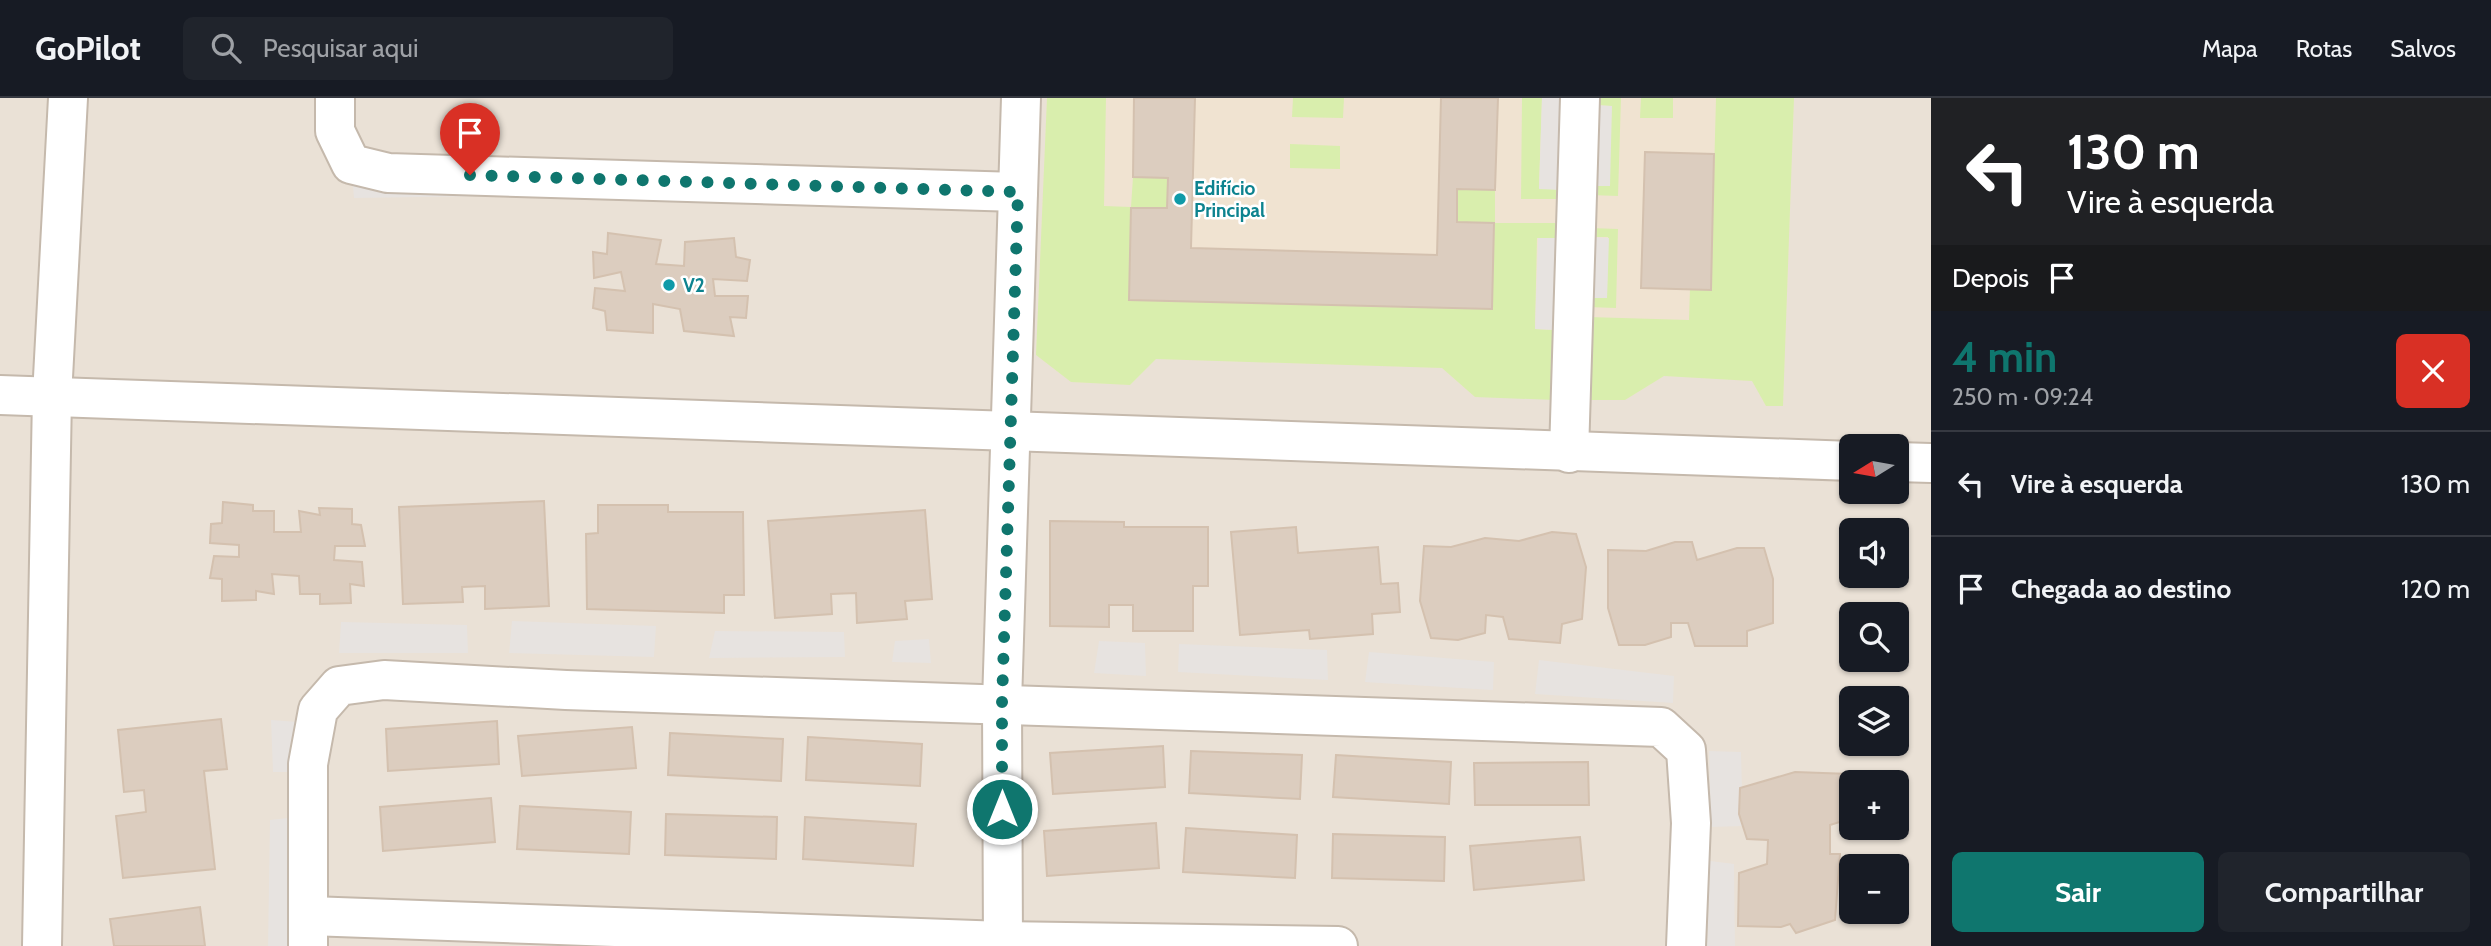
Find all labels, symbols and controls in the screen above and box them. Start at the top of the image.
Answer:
search box [183,17,673,80]
text: GoPilot [35,28,141,68]
icon: search [207,29,245,67]
text: Pesquisar aqui [263,32,418,64]
text: Mapa [2202,34,2258,63]
text: Rotas [2296,34,2352,63]
text: Salvos [2390,34,2456,63]
pin [440,103,500,175]
icon: arrive [451,114,489,152]
text: 130 m [2067,122,2200,181]
icon: left [1952,126,2043,217]
place label: Edifício Principal [1194,177,1265,222]
text: Vire à esquerda [2067,182,2274,221]
marker: Edifício Principal [1172,191,1188,207]
icon: arrive [2043,259,2081,297]
text: Depois [1952,262,2029,294]
place label: V2 [683,274,705,297]
marker: V2 [661,277,677,293]
text: 4 min [1952,331,2057,383]
button: close [2396,334,2470,408]
text: 250 m · 09:24 [1952,383,2093,411]
north arrow [1839,434,1909,504]
map controls [1839,434,1909,924]
icon: left [1952,465,1990,503]
text: Vire à esquerda [2011,468,2183,500]
text: 130 m [2401,468,2470,500]
button: sound [1839,518,1909,588]
icon: arrive [1952,570,1990,608]
text: Chegada ao destino [2011,573,2231,605]
text: 120 m [2401,573,2470,605]
button: search [1839,602,1909,672]
button: layers [1839,686,1909,756]
button: + [1839,770,1909,840]
position arrow [965,772,1039,846]
button: Sair [1952,852,2204,932]
button: Compartilhar [2218,852,2470,932]
button: − [1839,854,1909,924]

